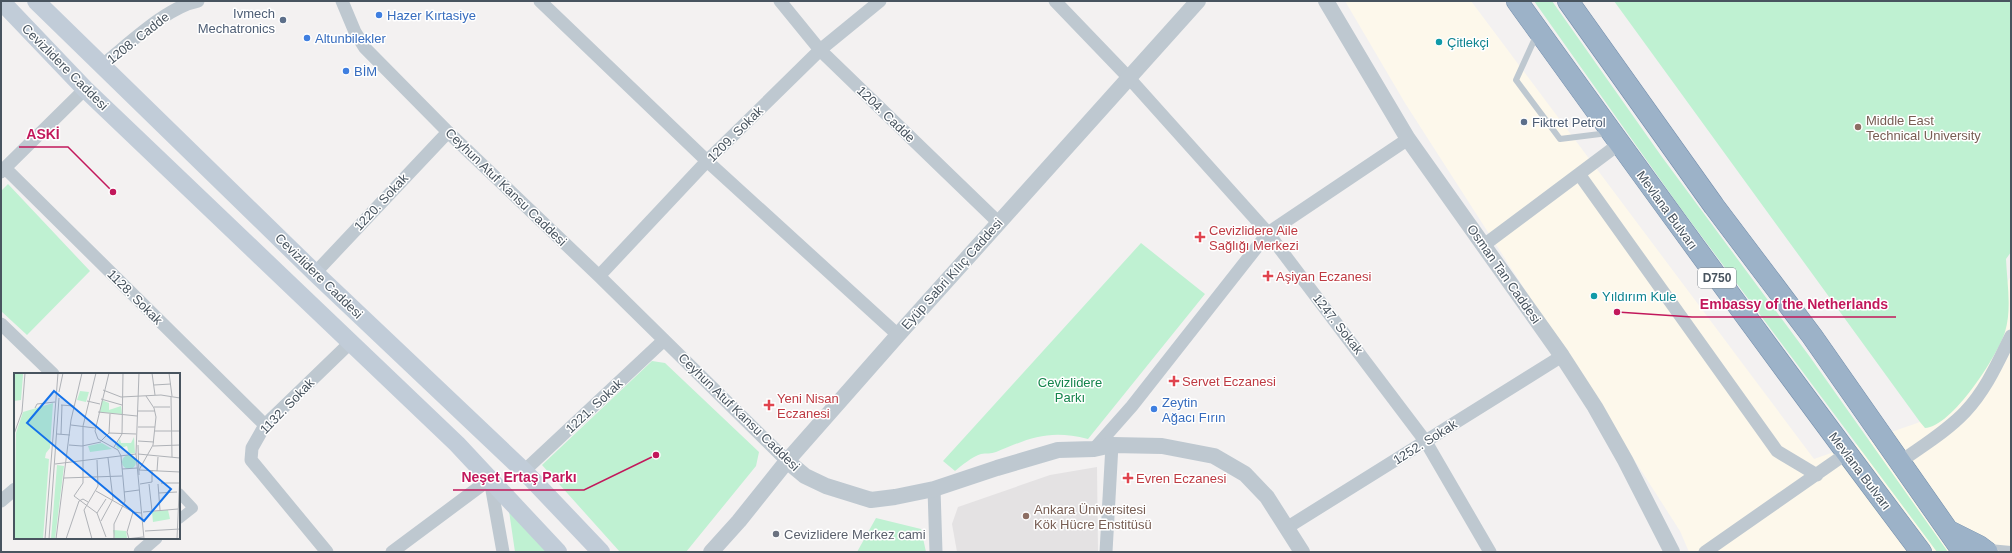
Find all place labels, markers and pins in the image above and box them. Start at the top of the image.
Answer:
place label: Ivmech Mechatronics [198,6,275,36]
place label: Hazer Kırtasiye [387,8,476,23]
marker: Hazer Kırtasiye [374,10,384,20]
marker: Ivmech Mechatronics [278,15,288,25]
place label: Altunbilekler [315,31,386,46]
marker: Altunbilekler [302,33,312,43]
place label: Çitlekçi [1447,35,1489,50]
marker: Çitlekçi [1434,37,1444,47]
place label: BİM [354,64,377,79]
marker: BİM [341,66,351,76]
place label: Middle East Technical University [1866,113,1981,143]
place label: Fiktret Petrol [1532,115,1606,130]
marker: Fiktret Petrol [1519,117,1529,127]
callout: ASKİ [19,121,68,147]
marker: Middle East Technical University [1853,122,1863,132]
place label: Cevizlidere Aile Sağlığı Merkezi [1209,223,1299,253]
marker: Cevizlidere Aile Sağlığı Merkezi [1194,231,1206,243]
place label: Aşiyan Eczanesi [1276,269,1371,284]
marker: Aşiyan Eczanesi [1263,271,1273,281]
place label: Yıldırım Kule [1602,289,1676,304]
marker: Yıldırım Kule [1589,291,1599,301]
callout: Embassy of the Netherlands [1692,291,1896,317]
place label: Servet Eczanesi [1182,374,1276,389]
marker: Servet Eczanesi [1169,376,1179,386]
place label: Yeni Nisan Eczanesi [777,391,839,421]
place label: Zeytin Ağacı Fırın [1162,395,1226,425]
marker: Yeni Nisan Eczanesi [764,400,774,410]
marker: Zeytin Ağacı Fırın [1149,404,1159,414]
callout: Neşet Ertaş Parkı [453,464,584,490]
place label: Evren Eczanesi [1136,471,1226,486]
marker: Evren Eczanesi [1123,473,1133,483]
place label: Ankara Üniversitesi Kök Hücre Enstitüsü [1034,502,1152,532]
marker: Ankara Üniversitesi Kök Hücre Enstitüsü [1021,511,1031,521]
place label: Cevizlidere Merkez cami [784,527,926,542]
marker: Cevizlidere Merkez cami [771,529,781,539]

